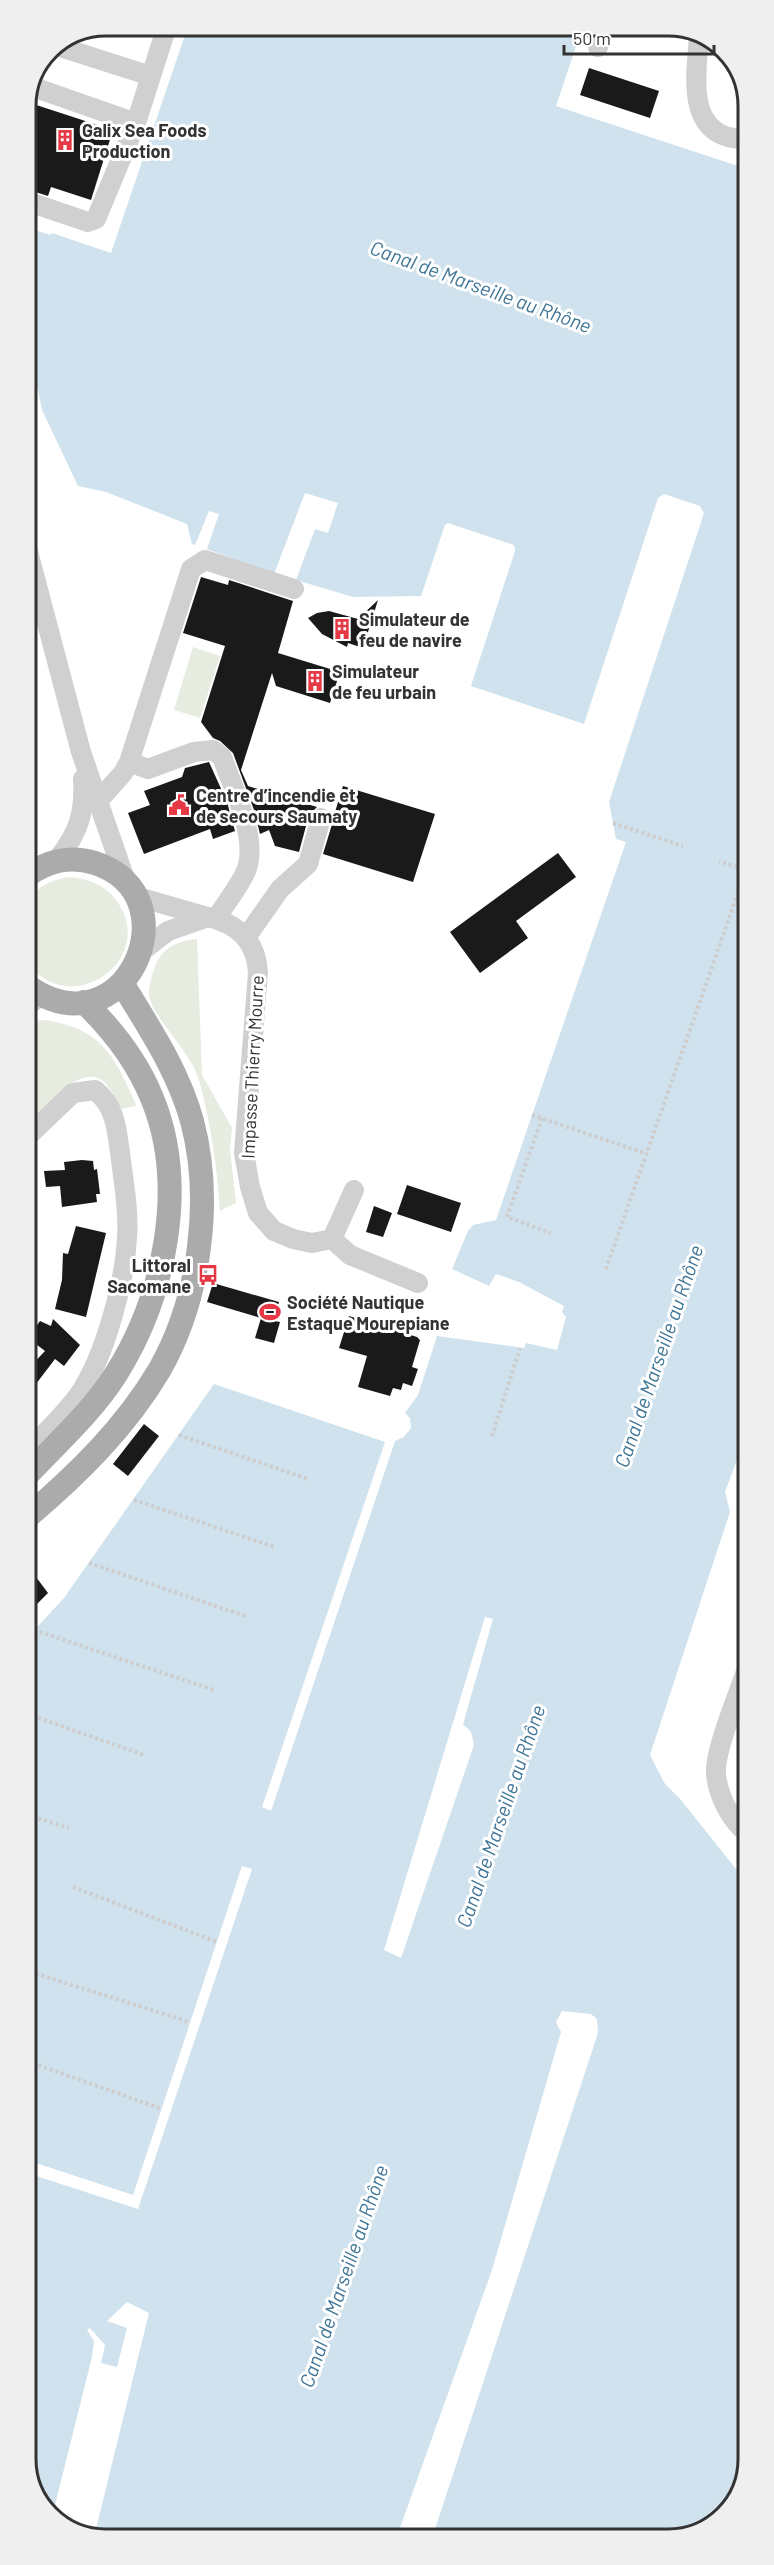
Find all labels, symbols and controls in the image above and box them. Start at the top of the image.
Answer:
scale bar [564,18,714,56]
text: 50 m [573,27,611,49]
place label: Galix Sea Foods Production [82,119,207,162]
building icon: Galix Sea Foods Production [53,128,77,152]
water label: Canal de Marseille au Rhône [367,235,595,337]
place label: Simulateur de feu de navire [359,608,470,651]
building icon: Simulateur de feu de navire [330,617,354,641]
place label: Simulateur de feu urbain [332,660,436,703]
building icon: Simulateur de feu urbain [303,669,327,693]
place label: Centre d’incendie et de secours Saumaty [196,784,357,827]
public building icon: Centre d’incendie et de secours Saumaty [167,793,191,817]
street label: Impasse Thierry Mourre [236,975,268,1159]
water label: Canal de Marseille au Rhône [609,1242,707,1470]
place label: Littoral Sacomane [107,1254,191,1297]
bus stop icon: Littoral Sacomane [196,1263,220,1287]
place label: Société Nautique Estaque Mourepiane [287,1291,450,1334]
sports icon: Société Nautique Estaque Mourepiane [258,1300,282,1324]
water label: Canal de Marseille au Rhône [451,1702,549,1930]
water label: Canal de Marseille au Rhône [294,2162,392,2390]

